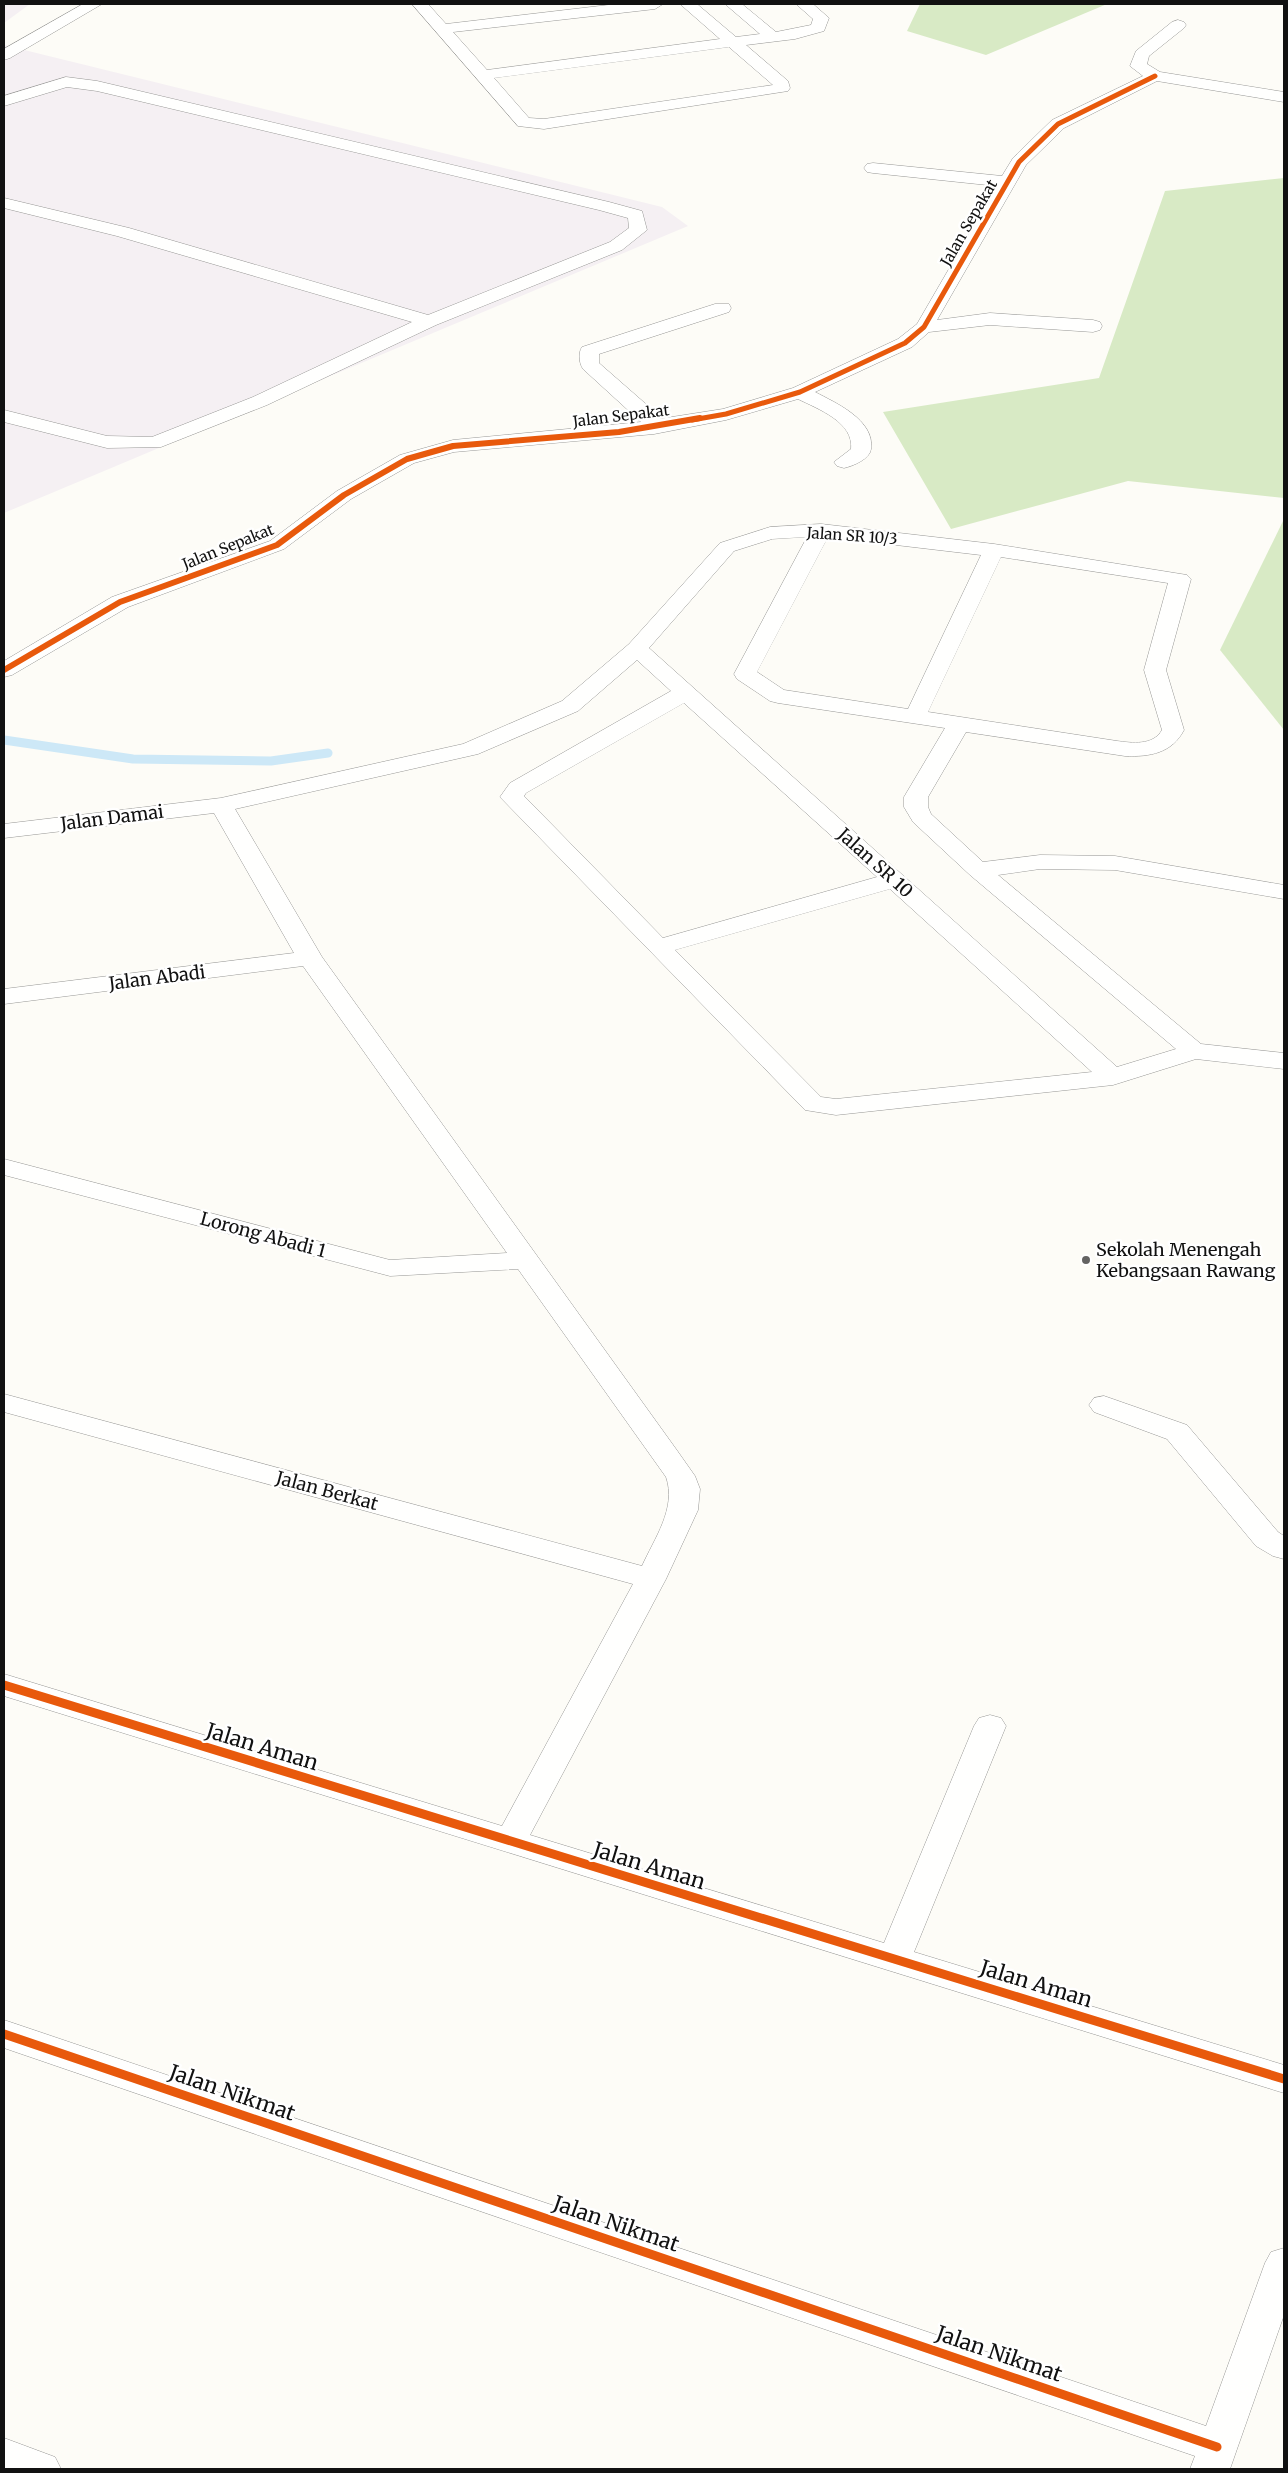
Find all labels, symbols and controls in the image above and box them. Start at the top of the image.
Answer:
street label: Jalan Sepakat [936,176,1001,270]
street label: Jalan Sepakat [571,400,670,431]
street label: Jalan Sepakat [178,519,276,574]
street label: Jalan SR 10/3 [805,523,898,548]
street label: Jalan Damai [58,800,165,835]
street label: Jalan SR 10 [832,822,918,902]
street label: Jalan Abadi [106,960,207,995]
street label: Lorong Abadi 1 [198,1207,328,1262]
place label: Sekolah Menengah Kebangsaan Rawang [1096,1238,1276,1282]
marker: Sekolah Menengah Kebangsaan Rawang [1080,1254,1092,1266]
street label: Jalan Berkat [273,1466,381,1515]
street label: Jalan Aman [202,1716,322,1776]
street label: Jalan Aman [589,1835,709,1895]
street label: Jalan Aman [976,1953,1096,2013]
street label: Jalan Nikmat [165,2058,299,2127]
street label: Jalan Nikmat [549,2189,683,2258]
street label: Jalan Nikmat [932,2319,1066,2388]

